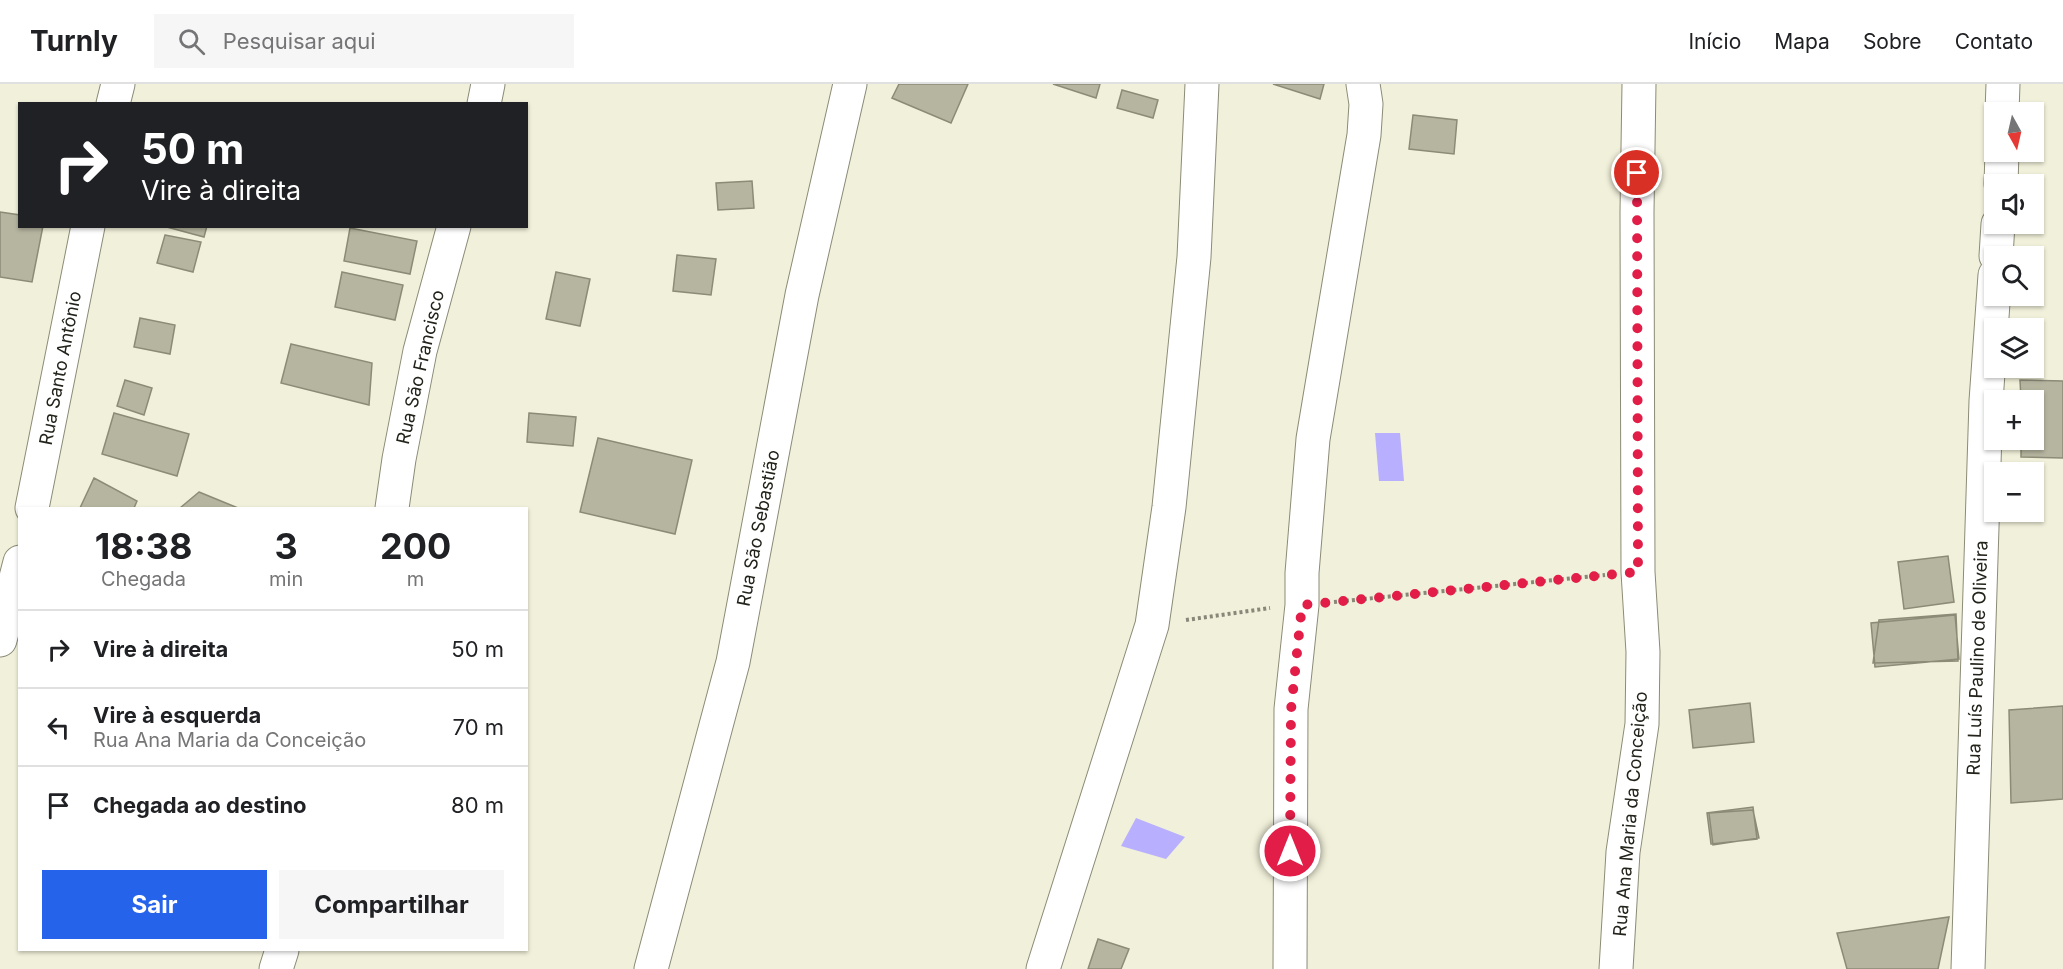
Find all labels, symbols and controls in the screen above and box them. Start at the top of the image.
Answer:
search box [154,14,574,68]
text: Turnly [30,24,118,58]
icon: search [175,25,208,58]
text: Pesquisar aqui [223,28,376,54]
text: Início [1688,29,1741,54]
text: Mapa [1774,29,1830,54]
text: Sobre [1863,29,1922,54]
text: Contato [1955,29,2033,54]
north arrow [1984,102,2044,162]
map controls [1984,102,2044,522]
text: 50 m [141,123,244,174]
icon: right [42,126,120,204]
pin [1611,147,1662,198]
icon: arrive [1620,156,1653,189]
text: Vire à direita [141,174,301,207]
button: sound [1984,174,2044,234]
button: search [1984,246,2044,306]
street label: Rua São Francisco [392,288,448,446]
street label: Rua Santo Antônio [35,289,85,447]
button: layers [1984,318,2044,378]
button: + [1984,390,2044,450]
street label: Rua São Sebastião [733,448,783,608]
button: − [1984,462,2044,522]
text: 18:38 [95,524,192,568]
text: 3 [275,524,298,568]
text: 200 [380,524,451,568]
street label: Rua Luís Paulino de Oliveira [1962,540,1992,776]
text: Chegada [101,567,186,591]
text: min [269,567,303,591]
text: m [407,567,424,591]
icon: right [42,633,75,666]
text: Vire à direita [93,636,228,662]
text: 50 m [451,636,504,662]
street label: Rua Ana Maria da Conceição [1609,691,1651,937]
text: Vire à esquerda [93,702,261,728]
icon: left [42,711,75,744]
text: 70 m [453,714,504,740]
text: Rua Ana Maria da Conceição [93,728,366,752]
icon: arrive [42,789,75,822]
text: Chegada ao destino [93,792,307,818]
text: 80 m [451,792,504,818]
position arrow [1258,819,1322,883]
button: Sair [42,870,267,939]
button: Compartilhar [279,870,504,939]

